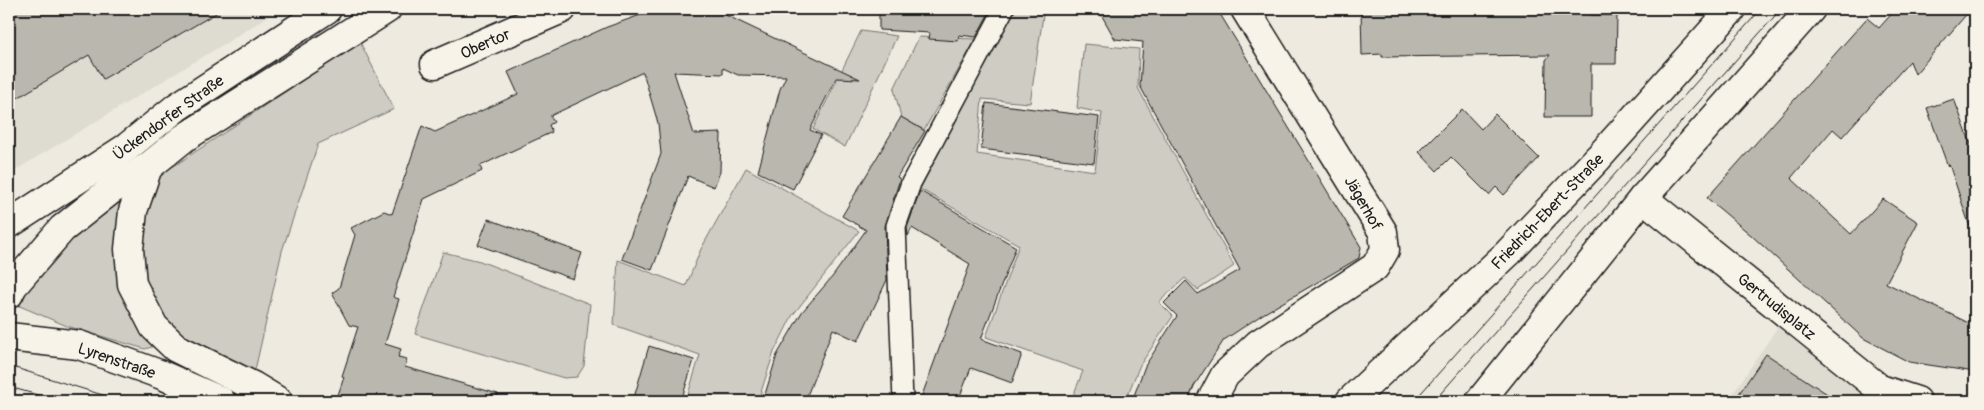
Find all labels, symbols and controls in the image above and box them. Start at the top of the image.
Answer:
street label: Obertor [457,24,514,64]
street label: Ückendorfer Straße [109,71,228,165]
street label: Friedrich-Ebert-Straße [1487,149,1608,274]
street label: Jägerhof [1340,173,1387,235]
street label: Gertrudisplatz [1733,269,1820,345]
street label: Lyrenstraße [75,338,158,384]

